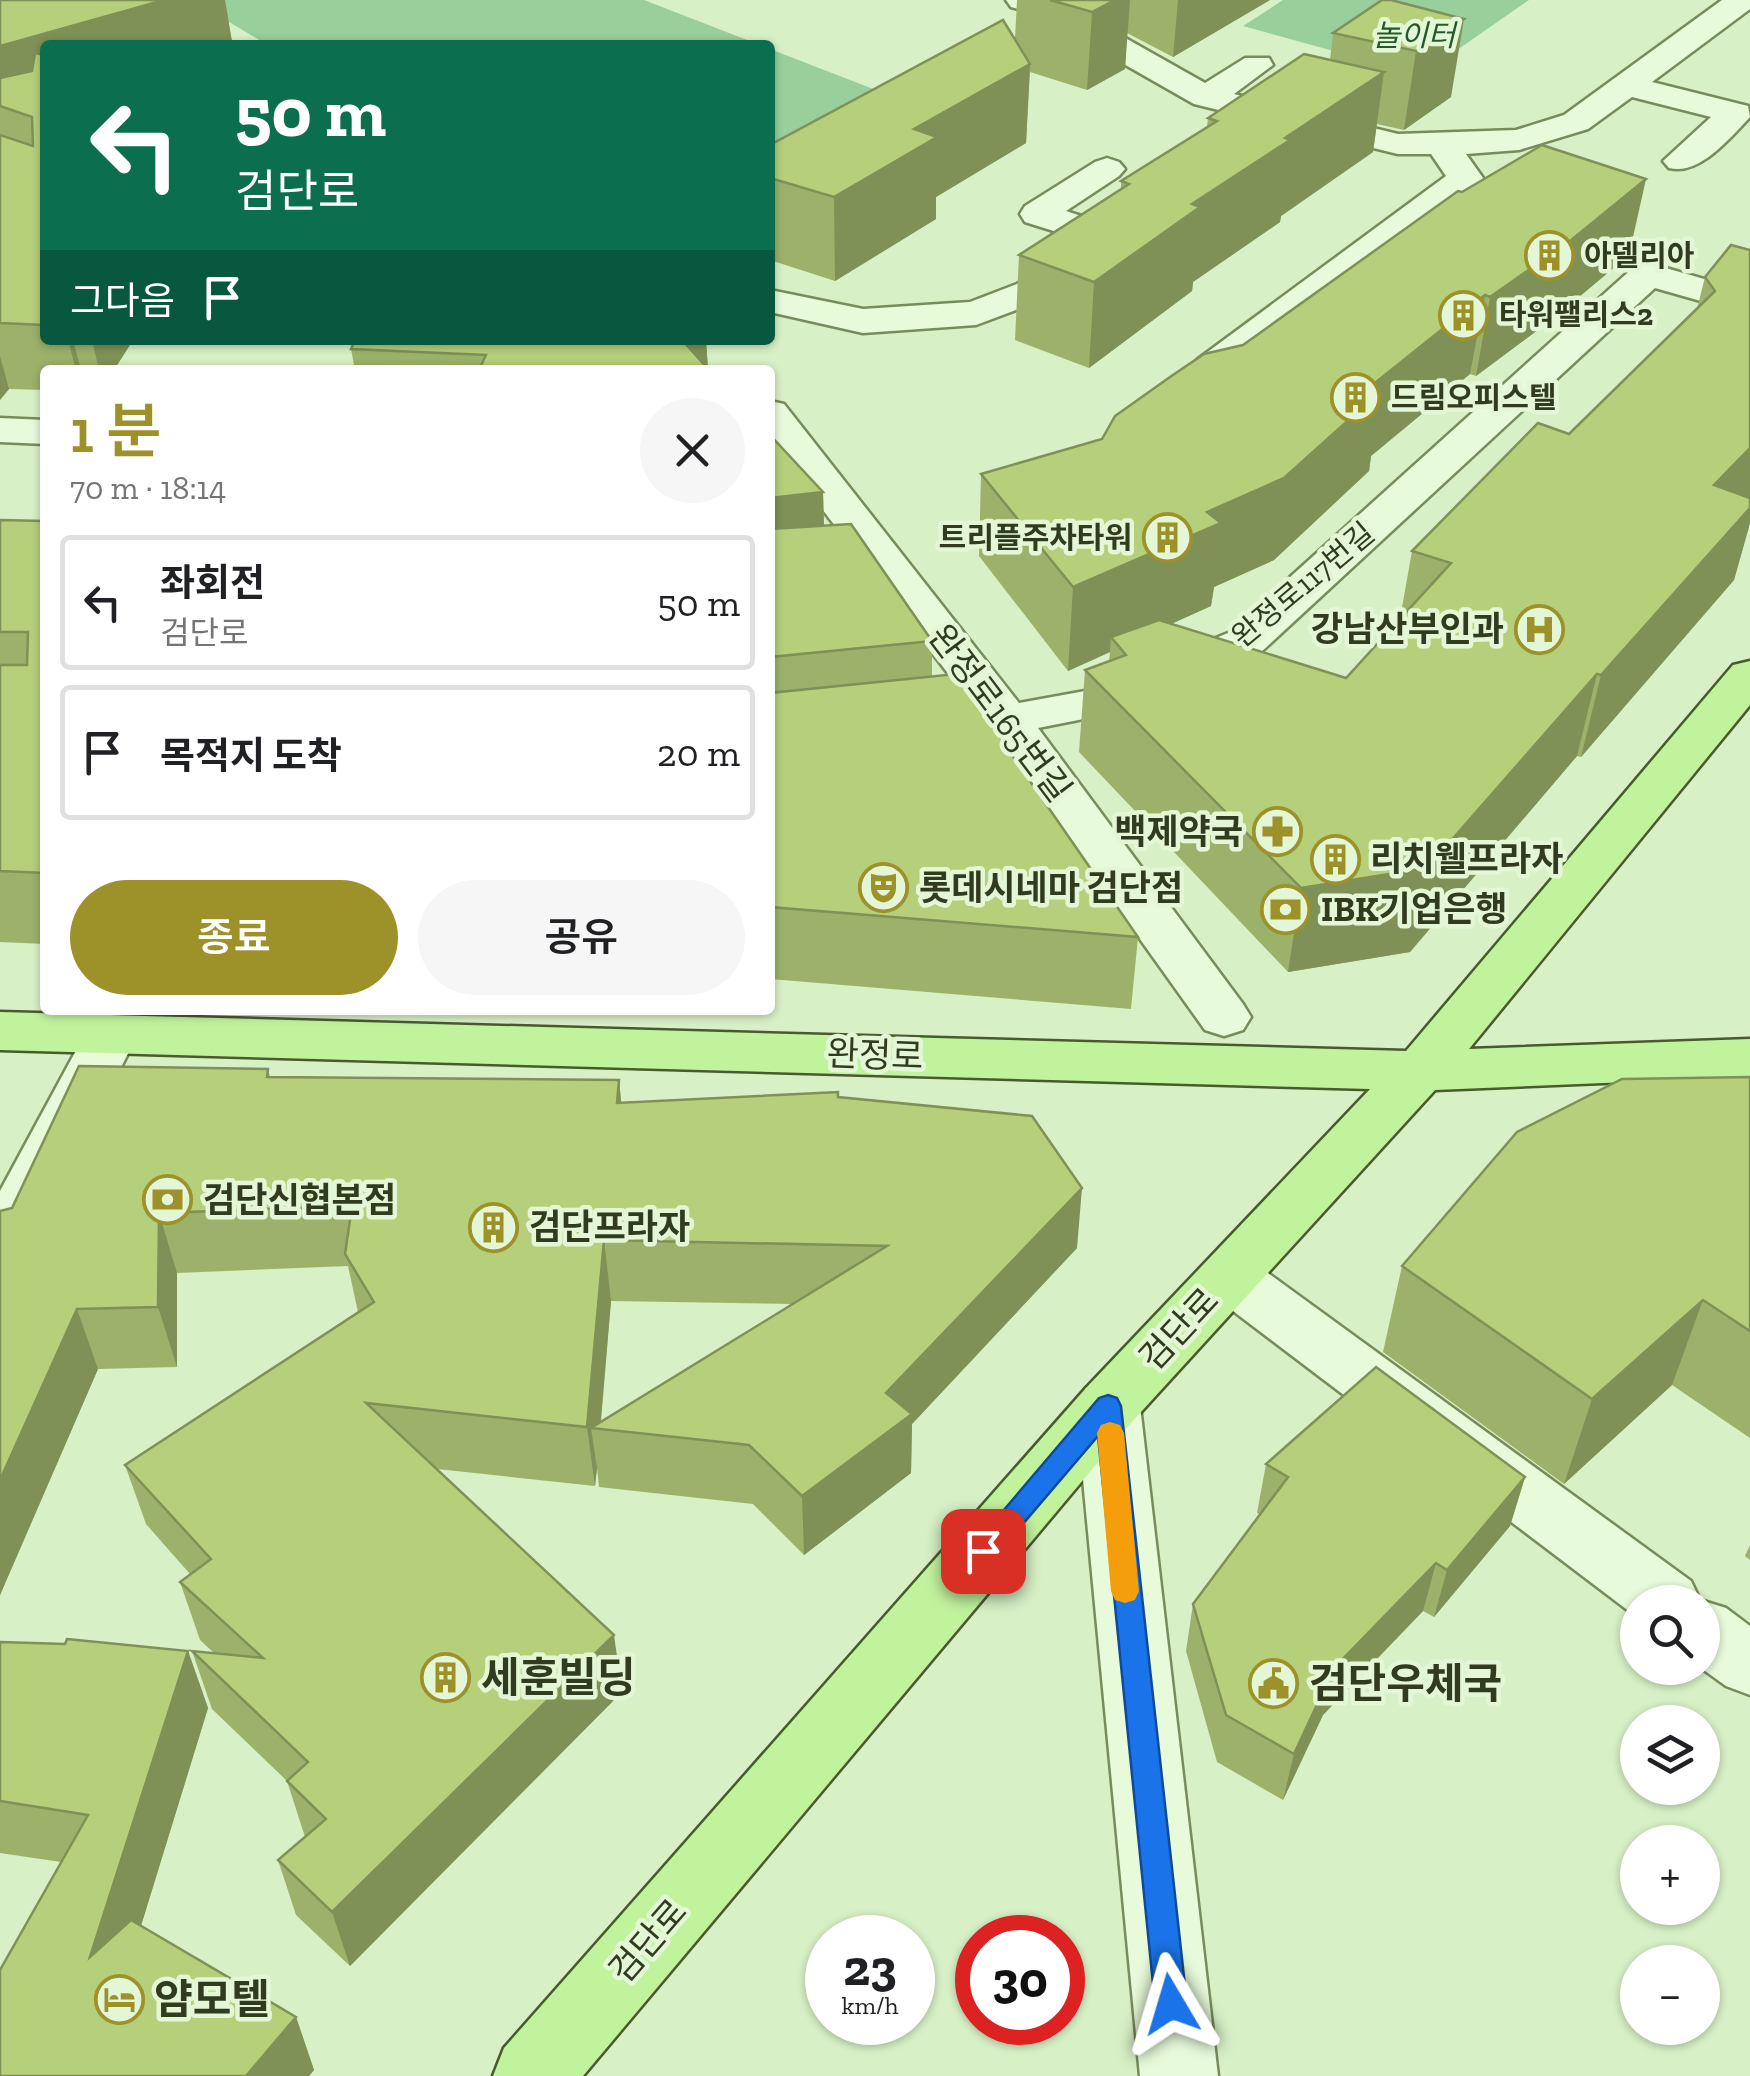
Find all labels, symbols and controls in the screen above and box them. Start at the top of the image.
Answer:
park label: 놀이터 [1373,18,1459,54]
text: 50 m [235,70,386,154]
icon: left [70,80,200,210]
text: 검단로 [235,165,359,219]
building icon: 아델리아 [1523,230,1575,282]
place label: 아델리아 [1584,238,1694,274]
icon: arrive [195,270,250,325]
text: 그다음 [70,278,175,324]
building icon: 타워팰리스2 [1438,289,1490,341]
place label: 타워팰리스2 [1499,297,1653,333]
building icon: 드림오피스텔 [1330,372,1382,424]
place label: 드림오피스텔 [1391,380,1557,416]
text: 1 분 [70,395,161,467]
button: close [640,398,745,503]
text: 70 m · 18:14 [70,469,226,507]
building icon: 트리플주차타워 [1141,512,1193,564]
street label: 완정로117번길 [1225,515,1381,655]
place label: 트리플주차타워 [939,520,1132,556]
text: 좌회전 [160,560,265,606]
icon: left [75,575,130,630]
text: 50 m [657,580,740,626]
hospital icon: 강남산부인과 [1513,603,1565,655]
place label: 강남산부인과 [1311,608,1504,650]
text: 검단로 [160,614,248,652]
street label: 완정로165번길 [920,616,1080,810]
icon: arrive [75,725,130,780]
text: 20 m [657,730,740,776]
text: 목적지 도착 [160,733,342,779]
pharmacy icon: 백제약국 [1252,806,1304,858]
place label: 백제약국 [1114,811,1243,853]
building icon: 리치웰프라자 [1309,833,1361,885]
place label: 리치웰프라자 [1370,838,1563,880]
theatre icon: 롯데시네마 검단점 [858,862,910,914]
place label: 롯데시네마 검단점 [919,867,1183,909]
button: 종료 [70,880,398,995]
button: 공유 [418,880,745,995]
bank icon: IBK기업은행 [1260,883,1312,935]
place label: IBK기업은행 [1321,888,1507,930]
street label: 완정로 [826,1032,924,1078]
bank icon: 검단신협본점 [142,1174,194,1226]
place label: 검단신협본점 [203,1179,396,1221]
building icon: 검단프라자 [468,1201,520,1253]
place label: 검단프라자 [529,1206,690,1248]
street label: 검단로 [1131,1279,1227,1379]
pin [941,1509,1026,1594]
icon: arrive [956,1524,1011,1579]
map controls [1620,1585,1720,2045]
button: search [1620,1585,1720,1685]
building icon: 세훈빌딩 [420,1651,472,1703]
place label: 세훈빌딩 [481,1652,636,1703]
public building icon: 검단우체국 [1248,1657,1300,1709]
place label: 검단우체국 [1309,1658,1502,1709]
button: layers [1620,1705,1720,1805]
button: + [1620,1825,1720,1925]
street label: 검단로 [600,1891,696,1991]
speed limit sign: 30 [955,1915,1085,2045]
text: 23 [843,1938,897,1998]
button: − [1620,1945,1720,2045]
position arrow [1119,1952,1223,2056]
hotel icon: 얌모텔 [93,1973,145,2025]
place label: 얌모텔 [154,1974,270,2025]
text: km/h [841,1990,899,2020]

